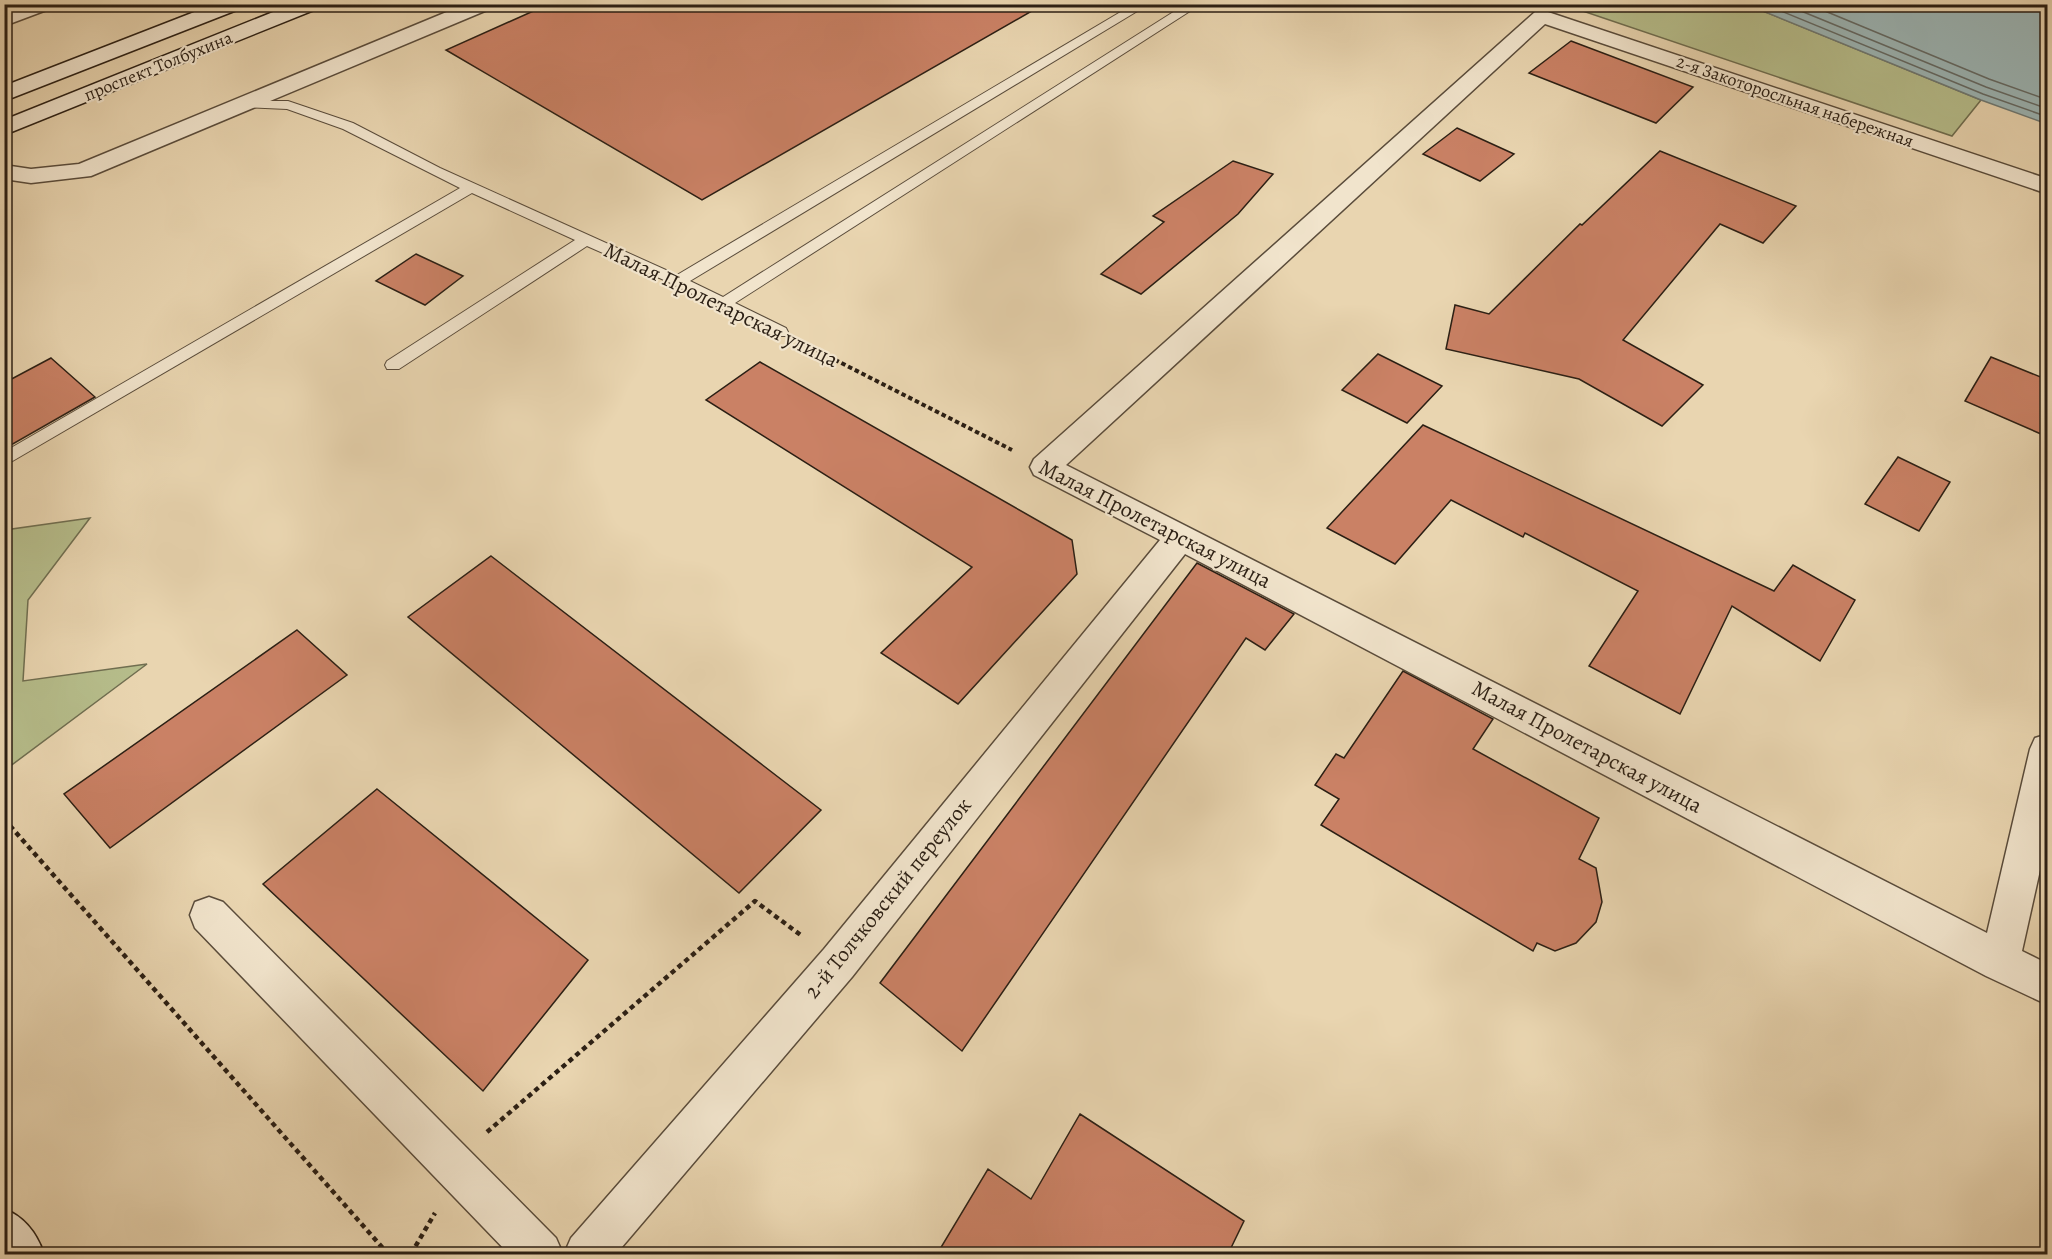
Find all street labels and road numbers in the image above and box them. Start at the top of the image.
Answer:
street label: проспект Толбухина [80,25,236,107]
street label: 2-я Закоторосльная набережная [1673,49,1917,153]
street label: Малая Пролетарская улица [599,235,844,375]
street label: Малая Пролетарская улица [1034,452,1277,596]
street label: Малая Пролетарская улица [1466,673,1708,821]
street label: 2-й Толчковский переулок [797,791,979,1005]

